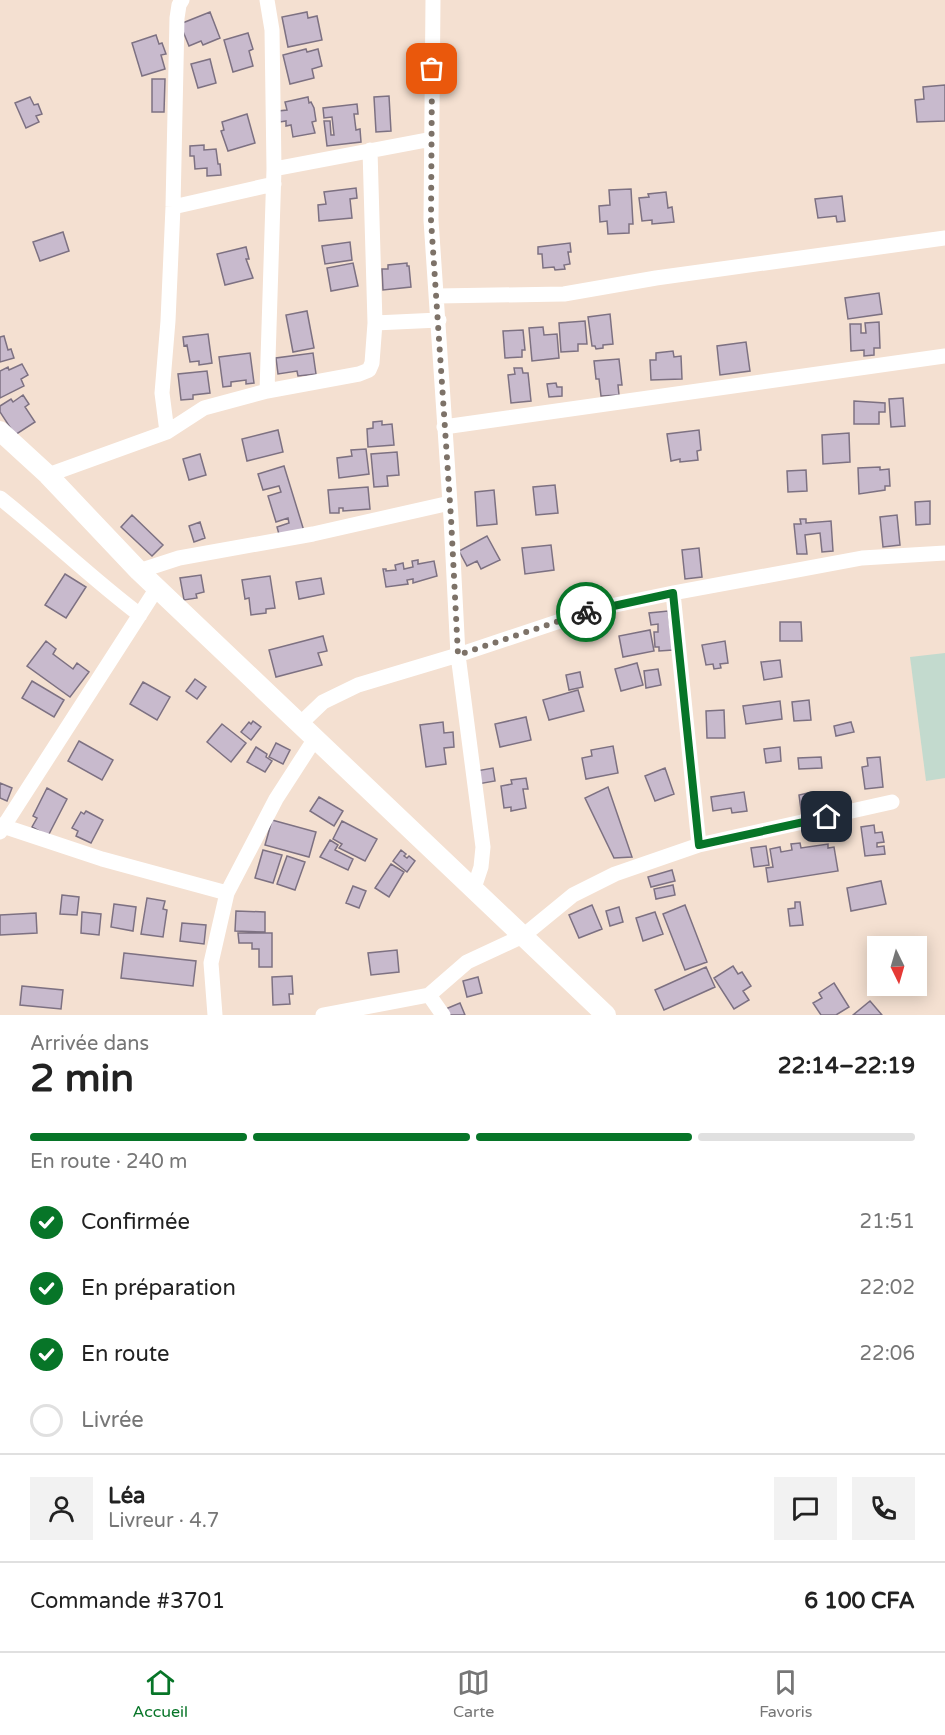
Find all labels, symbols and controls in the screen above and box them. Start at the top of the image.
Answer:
pin [406,43,457,94]
icon: bag [415,52,448,85]
courier [556,582,616,642]
icon: bike [570,596,603,629]
pin [801,791,852,842]
icon: home [810,800,843,833]
north arrow [867,936,927,996]
map controls [867,936,927,996]
text: Arrivée dans [30,1032,149,1056]
text: 22:14–22:19 [778,1053,915,1079]
text: 2 min [30,1055,134,1102]
text: En route · 240 m [30,1150,187,1174]
icon: check [30,1206,63,1239]
text: Confirmée [81,1209,190,1235]
text: 21:51 [860,1210,915,1234]
icon: check [30,1272,63,1305]
text: En préparation [81,1275,236,1301]
text: 22:02 [860,1276,915,1300]
icon: check [30,1338,63,1371]
text: En route [81,1341,170,1367]
text: 22:06 [860,1342,915,1366]
text: Livrée [81,1407,144,1433]
button: person [30,1477,93,1540]
button: chat [774,1477,837,1540]
button: phone [852,1477,915,1540]
text: Léa [108,1483,146,1509]
text: Livreur · 4.7 [108,1509,219,1533]
text: Commande #3701 [30,1588,225,1614]
text: 6 100 CFA [804,1588,915,1614]
tab: Accueil [132,1666,188,1722]
tab: Carte [453,1666,494,1722]
tab: Favoris [759,1666,812,1722]

